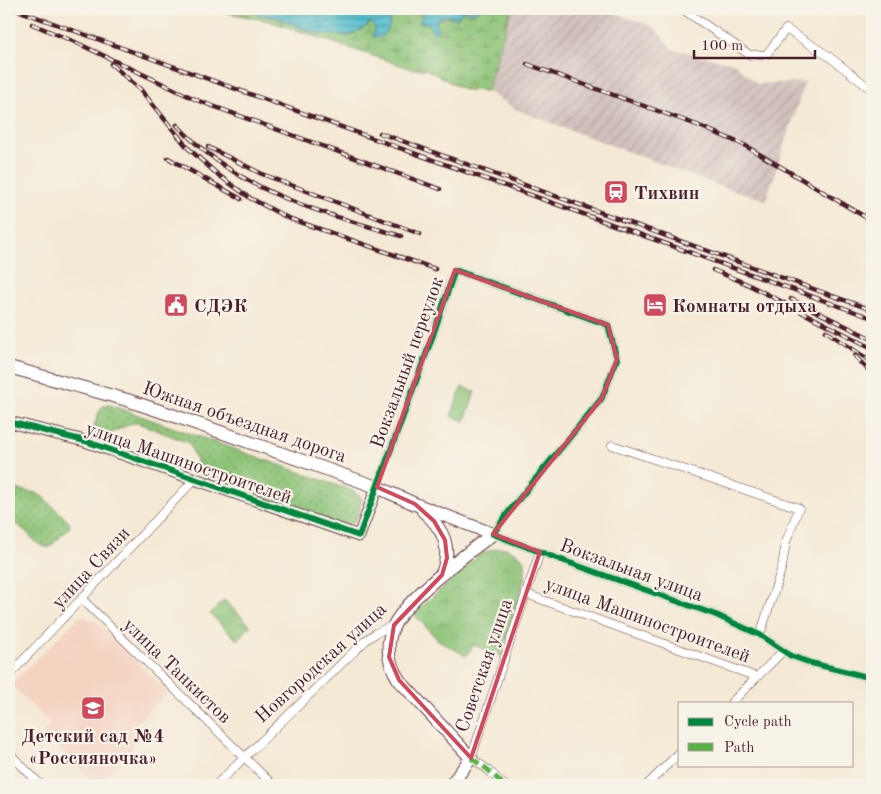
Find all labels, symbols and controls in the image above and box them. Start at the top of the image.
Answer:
scale bar [694,28,815,60]
text: 100 m [701,39,743,54]
station icon: Тихвин [603,179,629,205]
place label: Тихвин [634,185,699,204]
street label: Вокзальный переулок [368,274,448,451]
public building icon: СДЭК [163,292,189,318]
hotel icon: Комнаты отдыха [642,292,668,318]
place label: СДЭК [194,298,247,317]
place label: Комнаты отдыха [672,298,817,317]
street label: Южная объездная дорога [140,380,349,467]
street label: улица Машиностроителей [83,420,294,509]
street label: улица Связи [49,524,134,613]
street label: Вокзальная улица [557,537,706,606]
street label: улица Машиностроителей [542,575,752,667]
street label: Советская улица [454,596,517,735]
street label: Новгородская улица [252,600,391,728]
street label: улица Танкистов [119,616,234,728]
school or university icon: Детский сад №4 «Россияночка» [80,695,106,721]
legend [678,702,854,766]
text: Cycle path [724,715,792,730]
place label: Детский сад №4 «Россияночка» [21,728,165,769]
text: Path [724,741,754,756]

